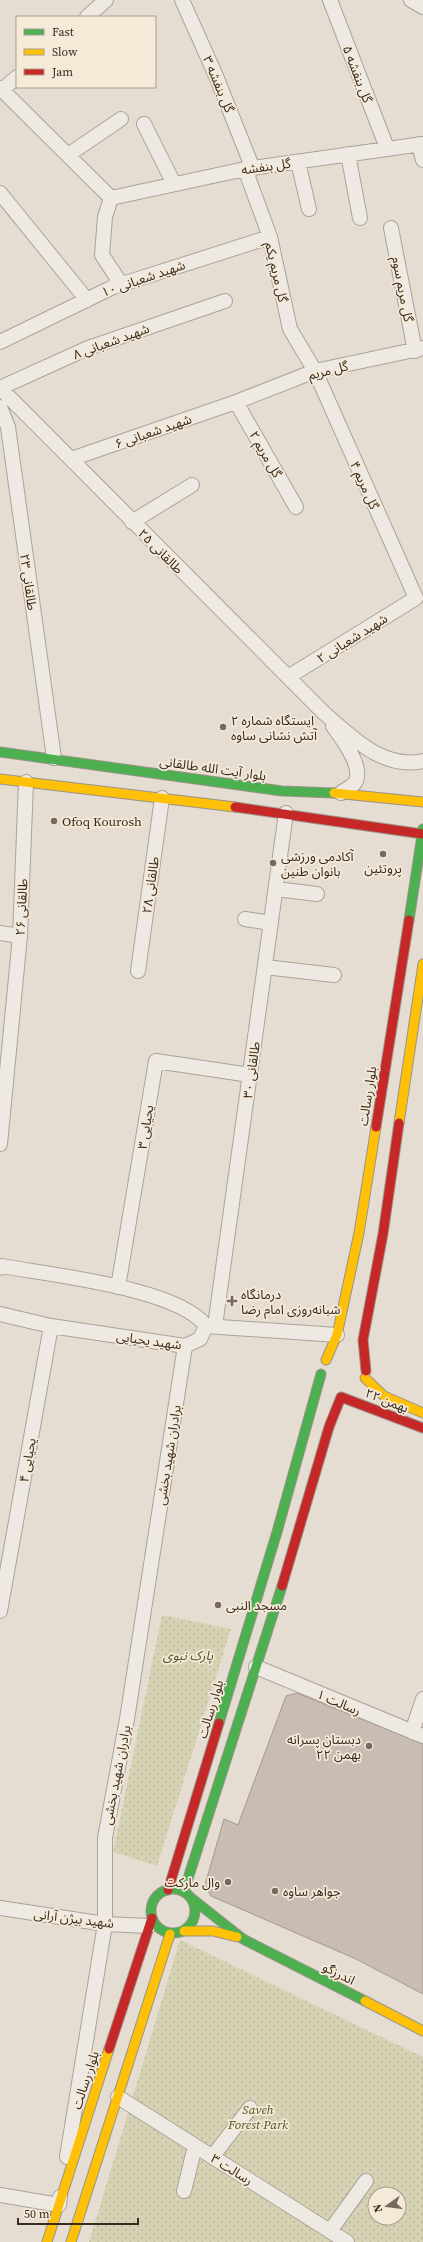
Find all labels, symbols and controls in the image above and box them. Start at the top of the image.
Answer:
legend [16,16,156,88]
text: Fast [52,24,74,40]
street label: گل بنفشه ۵ [339,43,376,106]
text: Slow [52,44,78,60]
street label: گل بنفشه ۳ [199,53,238,116]
text: Jam [51,64,73,80]
street label: گل بنفشه [240,155,292,178]
street label: گل مریم یکم [259,240,292,305]
street label: گل مریم سوم [386,255,417,324]
street label: شهید شعبانی ۱۰ [99,256,187,301]
street label: شهید شعبانی ۸ [71,320,152,363]
street label: گل مریم [306,357,351,386]
street label: شهید شعبانی ۶ [112,410,194,453]
street label: گل مریم ۲ [244,428,286,482]
street label: گل مریم ۴ [345,458,383,513]
street label: طالقانی ۲۵ [134,525,187,578]
street label: طالقانی ۲۳ [16,553,41,612]
street label: شهید شعبانی ۲ [314,610,391,667]
place label: ایستگاه شماره ۲ آتش نشانی ساوه [231,712,318,744]
marker: ایستگاه شماره ۲ آتش نشانی ساوه [218,722,228,732]
street label: بلوار آیت الله طالقانی [158,753,267,784]
place label: Ofoq Kourosh [62,813,142,830]
marker: Ofoq Kourosh [49,816,59,826]
place label: آکادمی ورزشی بانوان طنین [281,848,355,880]
marker: پروتئین [378,849,388,859]
street label: طالقانی ۲۸ [138,855,163,915]
marker: آکادمی ورزشی بانوان طنین [268,858,278,868]
place label: پروتئین [364,860,402,878]
street label: طالقانی ۲۶ [12,878,31,936]
street label: طالقانی ۳۰ [239,1040,264,1100]
street label: بلوار رسالت [354,1065,381,1127]
street label: یحیایی ۳ [134,1104,157,1150]
place label: درمانگاه شبانه‌روزی امام رضا [241,1286,340,1319]
marker: درمانگاه شبانه‌روزی امام رضا [226,1295,238,1307]
street label: شهید یحیایی [115,1327,183,1353]
street label: ۲۲ بهمن [363,1384,411,1416]
street label: برادران شهید بخشی [152,1404,185,1506]
street label: یحیایی ۴ [15,1436,40,1484]
place label: مسجد النبی [226,1597,287,1614]
marker: مسجد النبی [213,1600,223,1610]
park label: پارک نبوی [163,1647,213,1664]
street label: بلوار رسالت [194,1678,227,1740]
street label: رسالت ۱ [314,1686,363,1719]
street label: برادران شهید بخشی [99,1724,134,1826]
place label: دبستان پسرانه ۲۲ بهمن [287,1731,361,1763]
marker: دبستان پسرانه ۲۲ بهمن [364,1741,374,1751]
place label: وال مارکت [165,1874,220,1891]
marker: وال مارکت [223,1877,233,1887]
place label: جواهر ساوه [283,1883,341,1900]
marker: جواهر ساوه [270,1886,280,1896]
street label: شهید بیژن آرانی [33,1905,115,1932]
street label: اندرزگو [320,1958,358,1989]
street label: بلوار رسالت [68,2049,103,2111]
park label: Saveh Forest Park [227,2101,289,2133]
street label: رسالت ۳ [208,2150,256,2189]
north arrow [367,2186,407,2226]
scale bar [18,2200,138,2226]
text: N [370,2203,386,2214]
text: 50 m [24,2206,50,2222]

